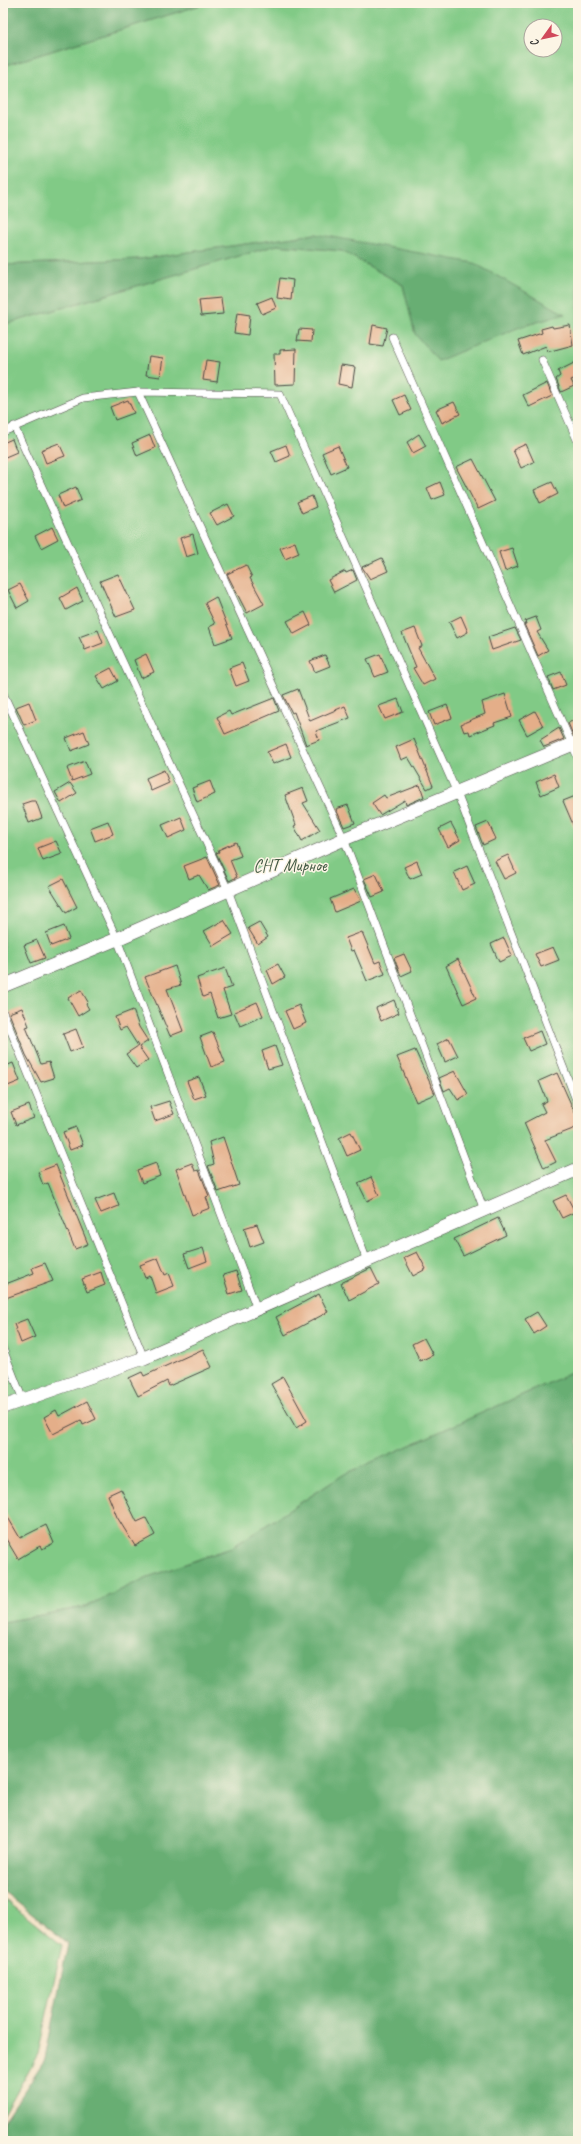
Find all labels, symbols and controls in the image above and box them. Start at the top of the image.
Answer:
north arrow [523,18,563,58]
text: С [526,36,542,50]
park label: СНТ Мирное [254,855,328,876]

